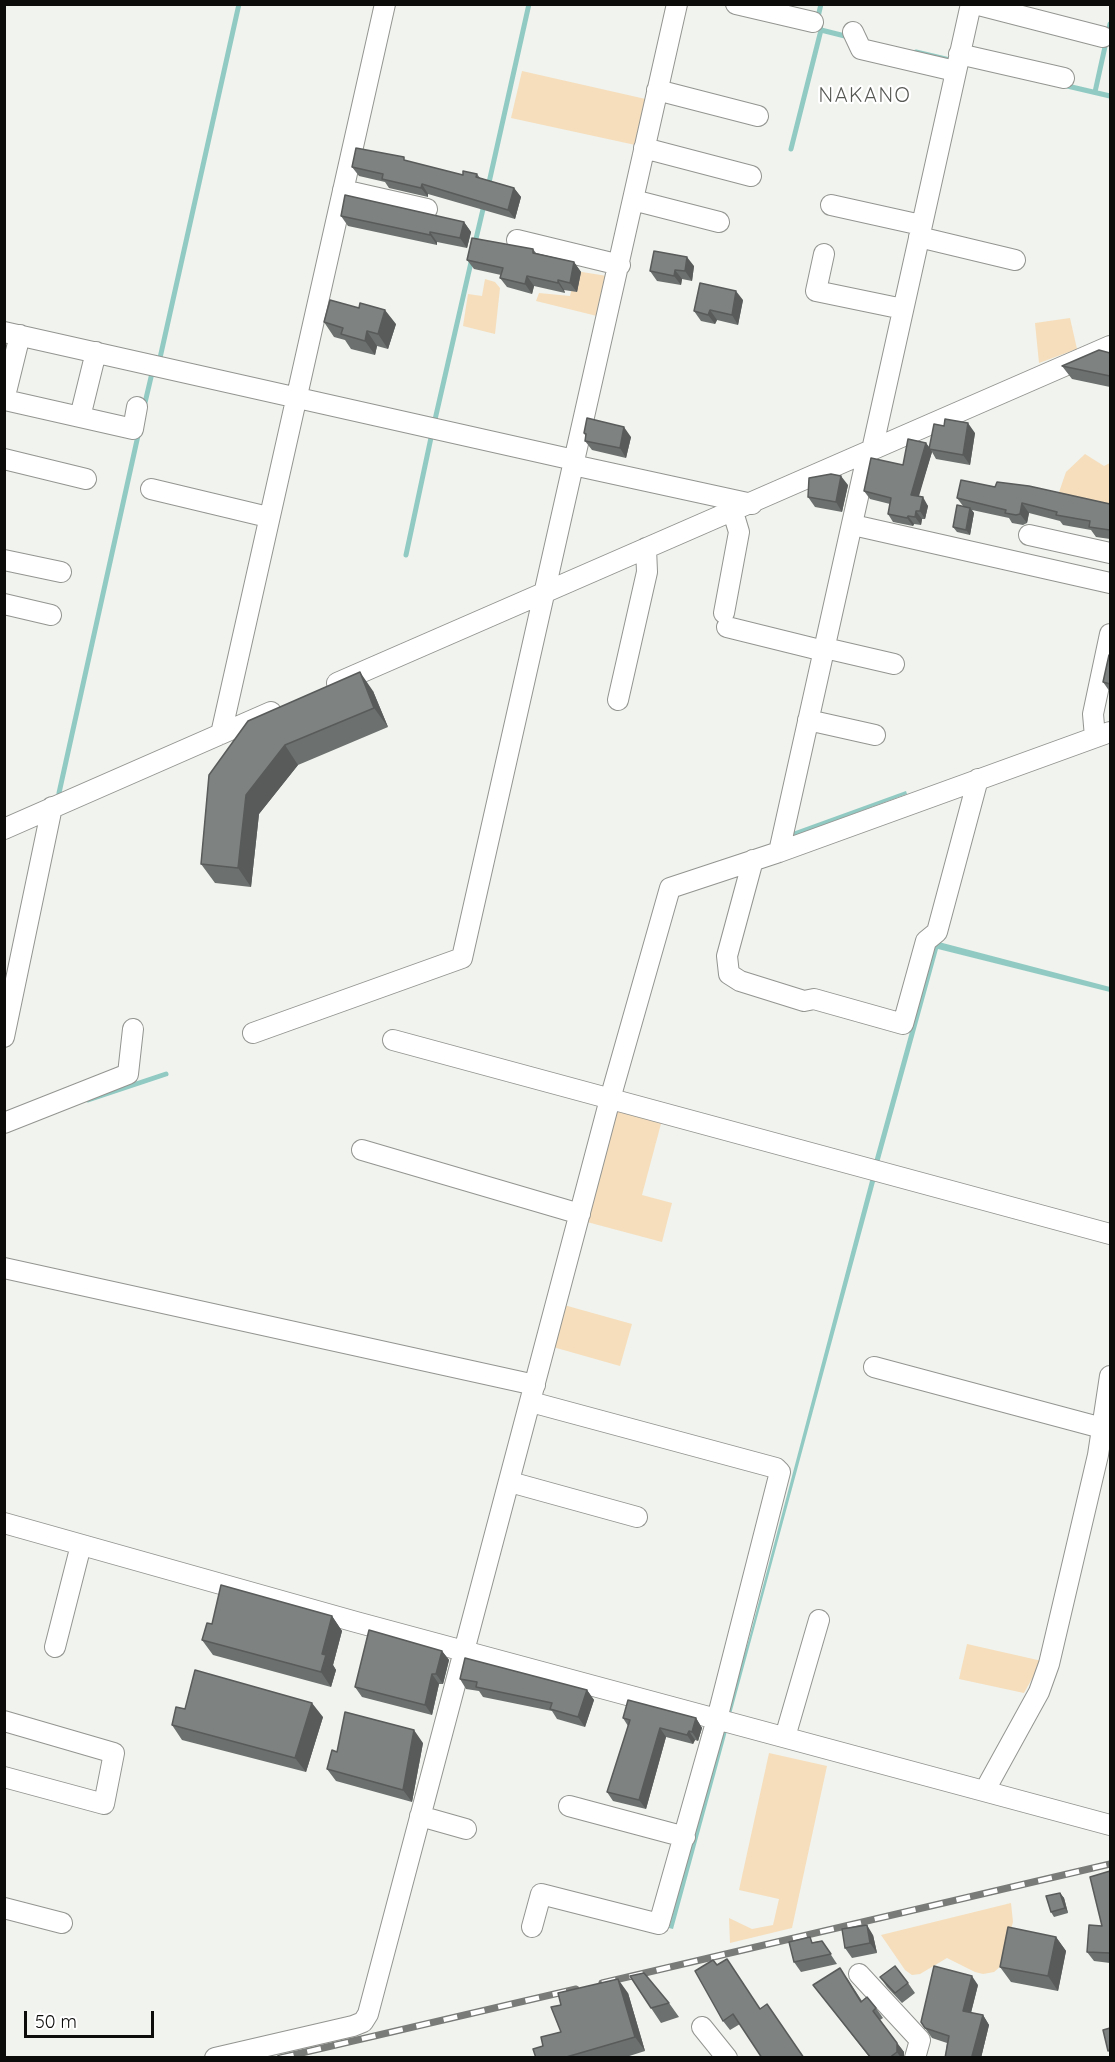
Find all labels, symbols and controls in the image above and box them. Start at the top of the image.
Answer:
district label: NAKANO [819,84,911,108]
scale bar [27,1999,158,2037]
text: 50 m [35,2010,77,2033]

